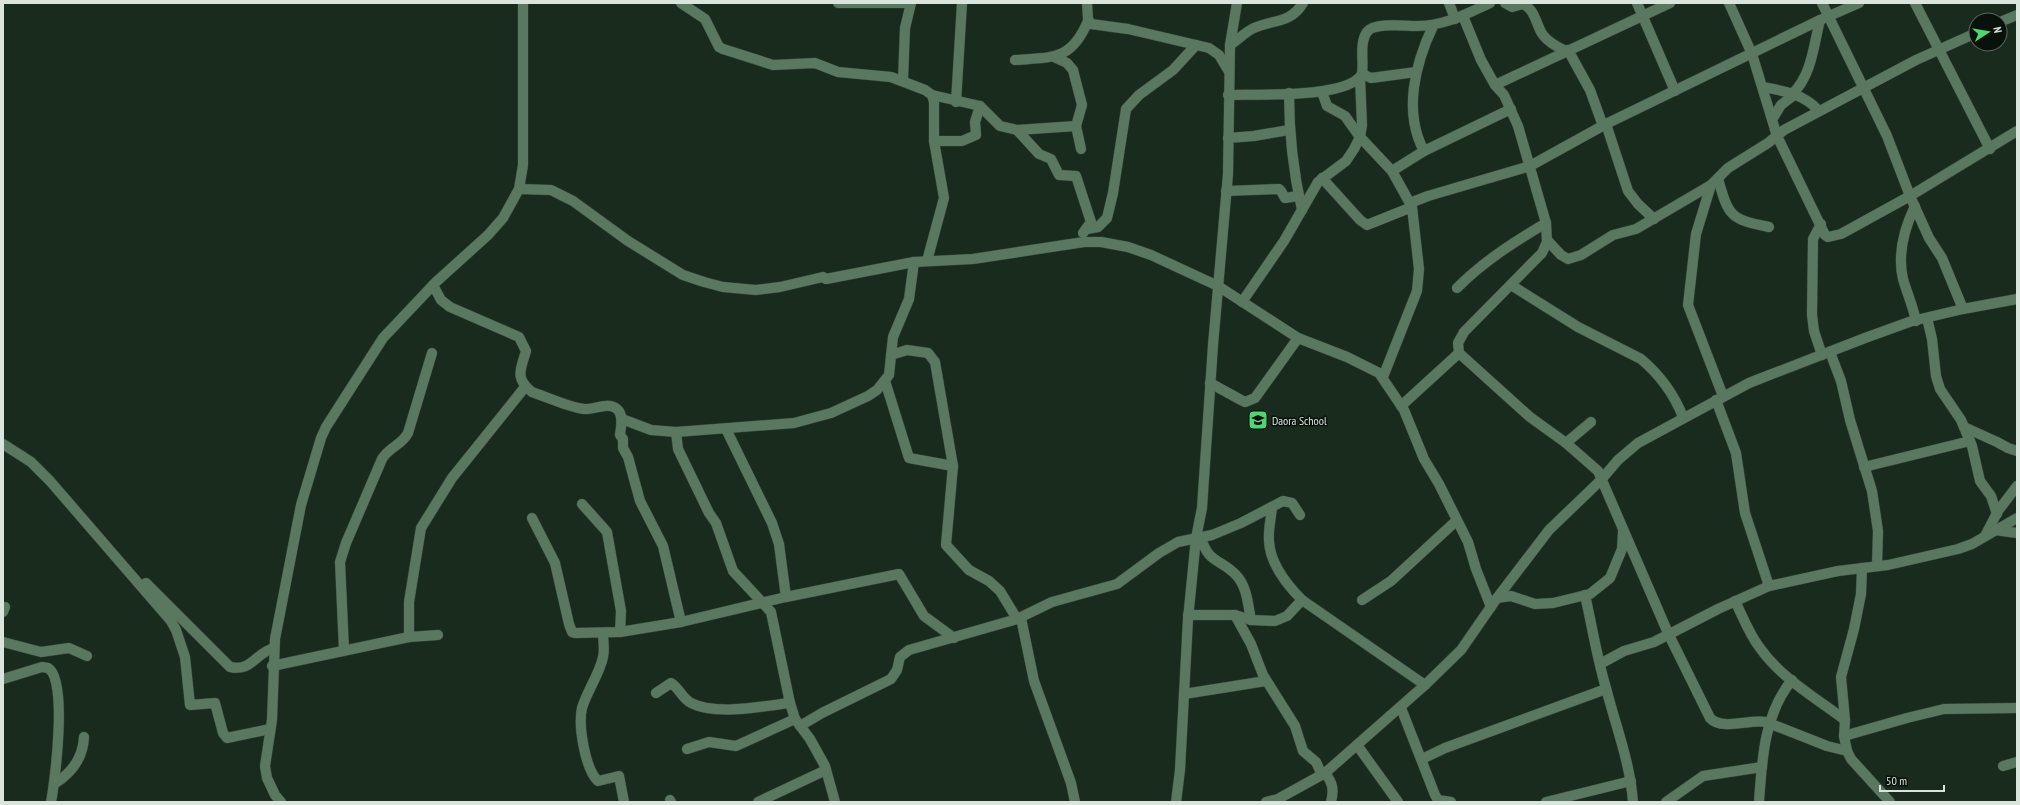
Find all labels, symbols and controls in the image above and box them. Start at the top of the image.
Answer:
north arrow [1968,12,2008,52]
text: N [1990,26,2005,34]
school or university icon: Daora School [1247,409,1269,431]
place label: Daora School [1272,413,1327,428]
scale bar [1880,767,1944,793]
text: 50 m [1886,773,1907,788]

